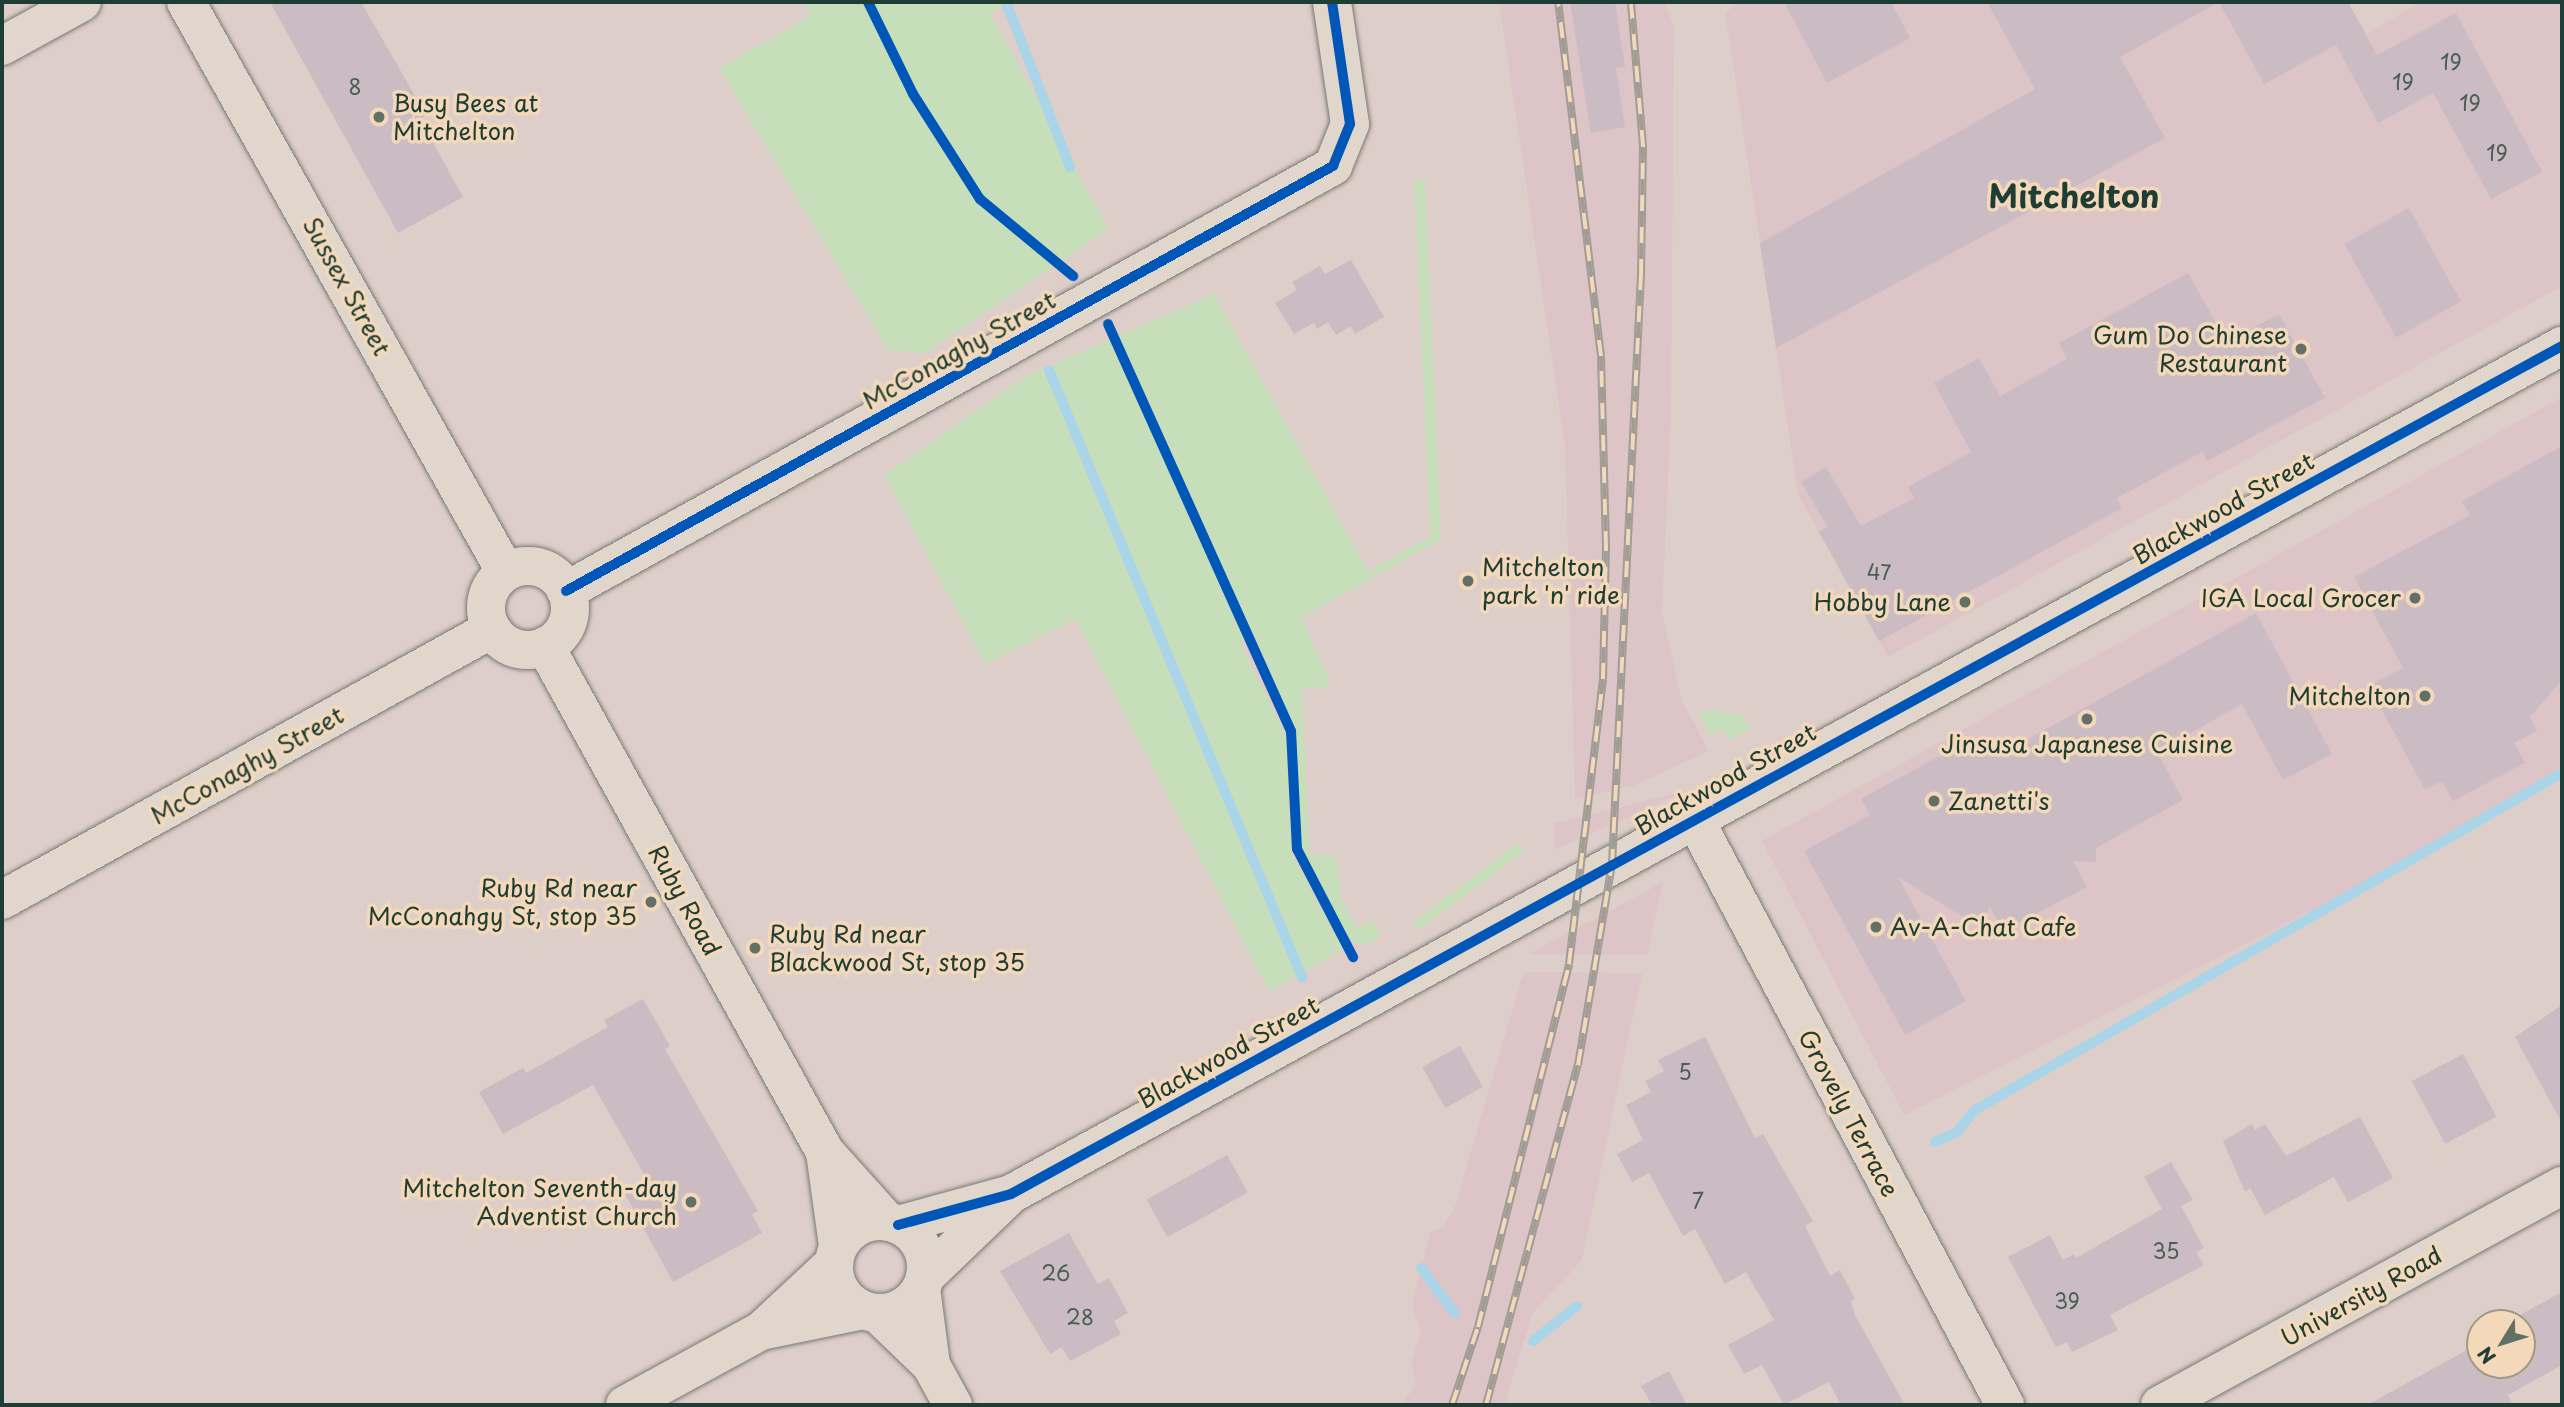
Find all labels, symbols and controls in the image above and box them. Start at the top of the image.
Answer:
house number: 19 [2440,48,2462,74]
house number: 19 [2392,68,2414,94]
house number: 8 [348,73,362,99]
place label: Busy Bees at Mitchelton [393,89,541,145]
house number: 19 [2459,89,2481,115]
marker: Busy Bees at Mitchelton [371,109,387,125]
house number: 19 [2486,139,2508,165]
district label: Mitchelton [1988,176,2160,214]
street label: Sussex Street [297,211,397,361]
street label: McConaghy Street [857,285,1061,415]
place label: Gum Do Chinese Restaurant [2094,321,2287,377]
marker: Gum Do Chinese Restaurant [2293,341,2309,357]
street label: Blackwood Street [2127,446,2319,570]
place label: Mitchelton park 'n' ride [1482,553,1623,609]
house number: 47 [1867,558,1891,584]
marker: Mitchelton park 'n' ride [1460,573,1476,589]
place label: IGA Local Grocer [2200,584,2401,612]
place label: Hobby Lane [1814,588,1951,616]
marker: IGA Local Grocer [2407,590,2423,606]
marker: Hobby Lane [1957,594,1973,610]
place label: Mitchelton [2289,682,2411,710]
marker: Mitchelton [2417,688,2433,704]
street label: McConaghy Street [145,700,349,830]
marker: Jinsusa Japanese Cuisine [2079,711,2095,727]
street label: Blackwood Street [1629,717,1821,841]
place label: Jinsusa Japanese Cuisine [1939,730,2235,758]
place label: Zanetti's [1948,787,2049,815]
marker: Zanetti's [1926,793,1942,809]
street label: Ruby Road [642,839,728,961]
place label: Ruby Rd near McConahgy St, stop 35 [368,874,637,930]
marker: Ruby Rd near McConahgy St, stop 35 [643,894,659,910]
place label: Av-A-Chat Cafe [1890,913,2080,941]
marker: Av-A-Chat Cafe [1868,919,1884,935]
place label: Ruby Rd near Blackwood St, stop 35 [769,920,1026,976]
marker: Ruby Rd near Blackwood St, stop 35 [747,940,763,956]
street label: Blackwood Street [1132,990,1324,1114]
street label: Grovely Terrace [1793,1025,1905,1201]
house number: 5 [1678,1058,1692,1084]
place label: Mitchelton Seventh-day Adventist Church [401,1174,677,1230]
house number: 7 [1692,1187,1704,1213]
marker: Mitchelton Seventh-day Adventist Church [683,1194,699,1210]
house number: 35 [2153,1237,2179,1263]
street label: University Road [2275,1240,2447,1352]
house number: 26 [1042,1259,1070,1285]
house number: 39 [2054,1287,2080,1313]
house number: 28 [1066,1303,1094,1329]
north arrow [2466,1309,2536,1379]
text: N [2470,1341,2502,1370]

